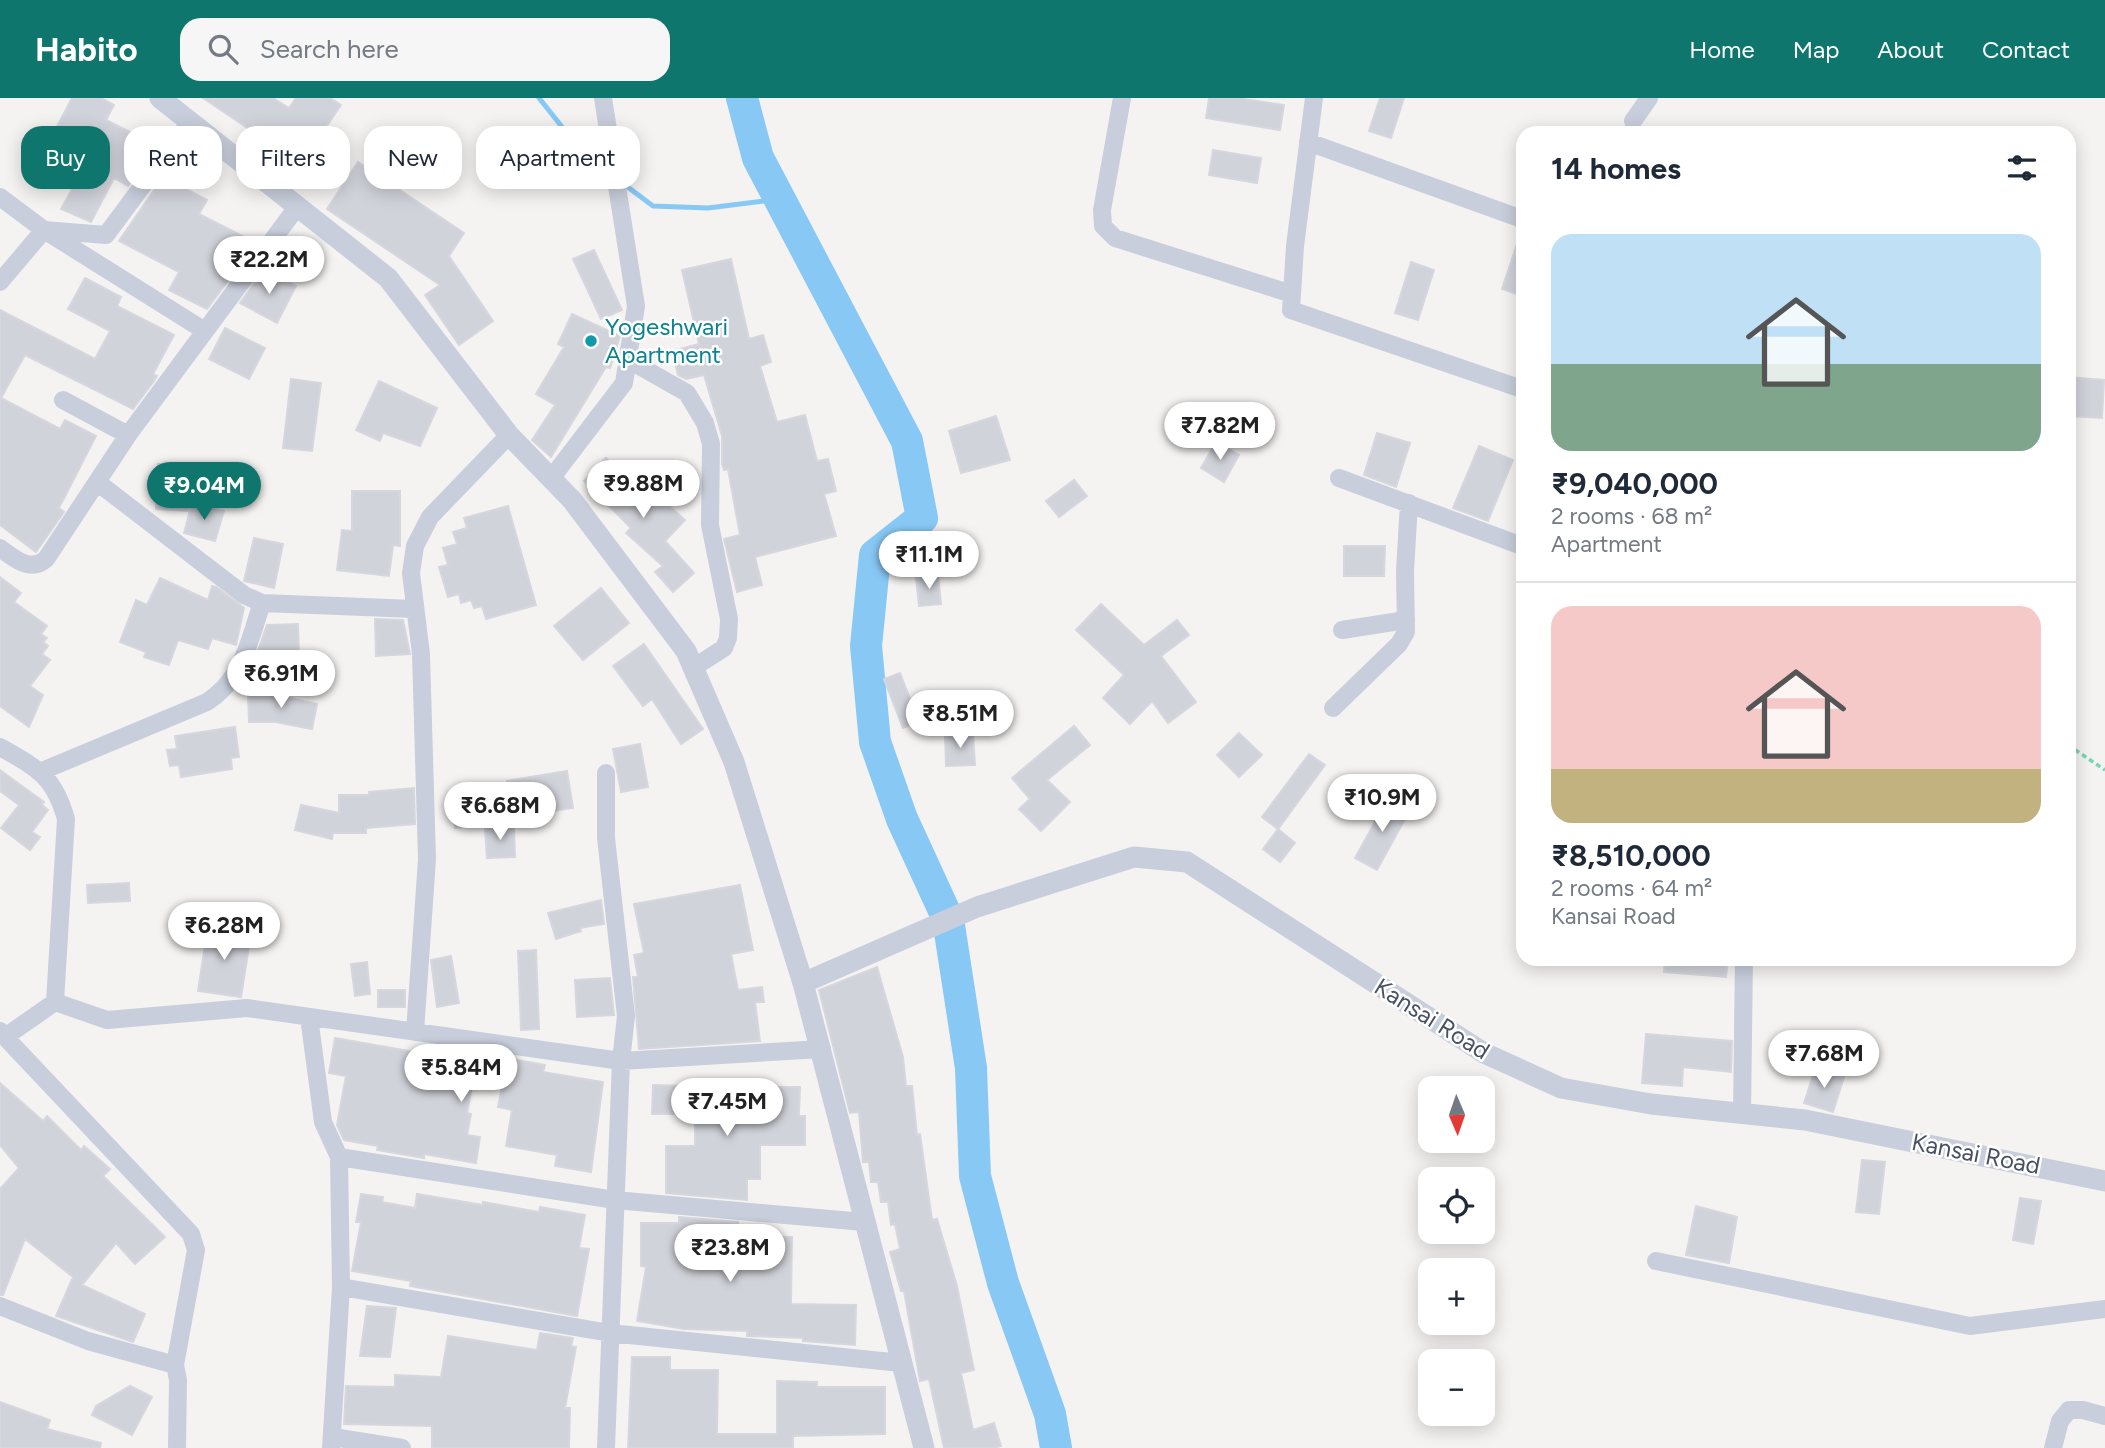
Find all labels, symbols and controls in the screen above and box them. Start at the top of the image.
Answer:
search box [180,18,670,81]
text: Habito [35,30,138,69]
icon: search [204,30,242,68]
text: Search here [260,33,399,65]
text: Home [1689,35,1755,64]
text: Map [1793,35,1839,64]
text: About [1877,35,1944,64]
text: Contact [1982,35,2070,64]
chip: Buy [21,126,110,189]
chip: Rent [124,126,222,189]
chip: Filters [236,126,350,189]
chip: New [364,126,462,189]
chip: Apartment [476,126,640,189]
icon: filters [2003,149,2041,187]
text: 14 homes [1551,150,1681,187]
pin: ₹22.2M [212,236,326,296]
text: ₹22.2M [229,245,309,273]
icon: home [1733,279,1859,405]
place label: Yogeshwari Apartment [605,312,728,369]
marker: Yogeshwari Apartment [583,333,599,349]
pin: ₹7.82M [1163,402,1277,462]
text: ₹7.82M [1180,411,1260,439]
pin: ₹9.88M [586,460,700,520]
pin: ₹9.04M [147,462,261,522]
text: ₹9,040,000 [1551,465,1718,502]
text: ₹9.88M [603,469,683,497]
text: ₹9.04M [163,471,245,499]
text: 2 rooms · 68 m² [1551,502,1712,530]
text: Apartment [1551,530,1662,558]
pin: ₹11.1M [872,532,986,591]
text: ₹11.1M [895,540,963,568]
pin: ₹6.91M [224,650,338,710]
icon: home [1733,651,1859,777]
text: ₹6.91M [243,659,319,687]
pin: ₹8.51M [903,690,1017,750]
text: ₹8.51M [922,699,998,727]
pin: ₹10.9M [1325,774,1439,834]
pin: ₹6.68M [443,782,557,842]
text: ₹10.9M [1343,783,1421,811]
text: ₹6.68M [460,791,540,819]
text: ₹8,510,000 [1551,837,1711,874]
text: 2 rooms · 64 m² [1551,874,1712,902]
pin: ₹6.28M [167,902,281,962]
text: Kansai Road [1551,902,1676,930]
text: ₹6.28M [184,911,264,939]
street label: Kansai Road [1369,972,1495,1065]
pin: ₹7.68M [1767,1030,1881,1090]
text: ₹7.68M [1784,1039,1864,1067]
pin: ₹5.84M [404,1044,518,1104]
text: ₹5.84M [420,1053,502,1081]
north arrow [1418,1076,1494,1153]
map controls [1418,1076,1495,1426]
pin: ₹7.45M [670,1079,784,1138]
text: ₹7.45M [687,1087,767,1115]
street label: Kansai Road [1909,1127,2043,1180]
button: locate [1418,1167,1495,1244]
pin: ₹23.8M [673,1224,787,1284]
text: ₹23.8M [690,1233,770,1261]
button: + [1418,1258,1495,1335]
button: − [1418,1349,1495,1426]

